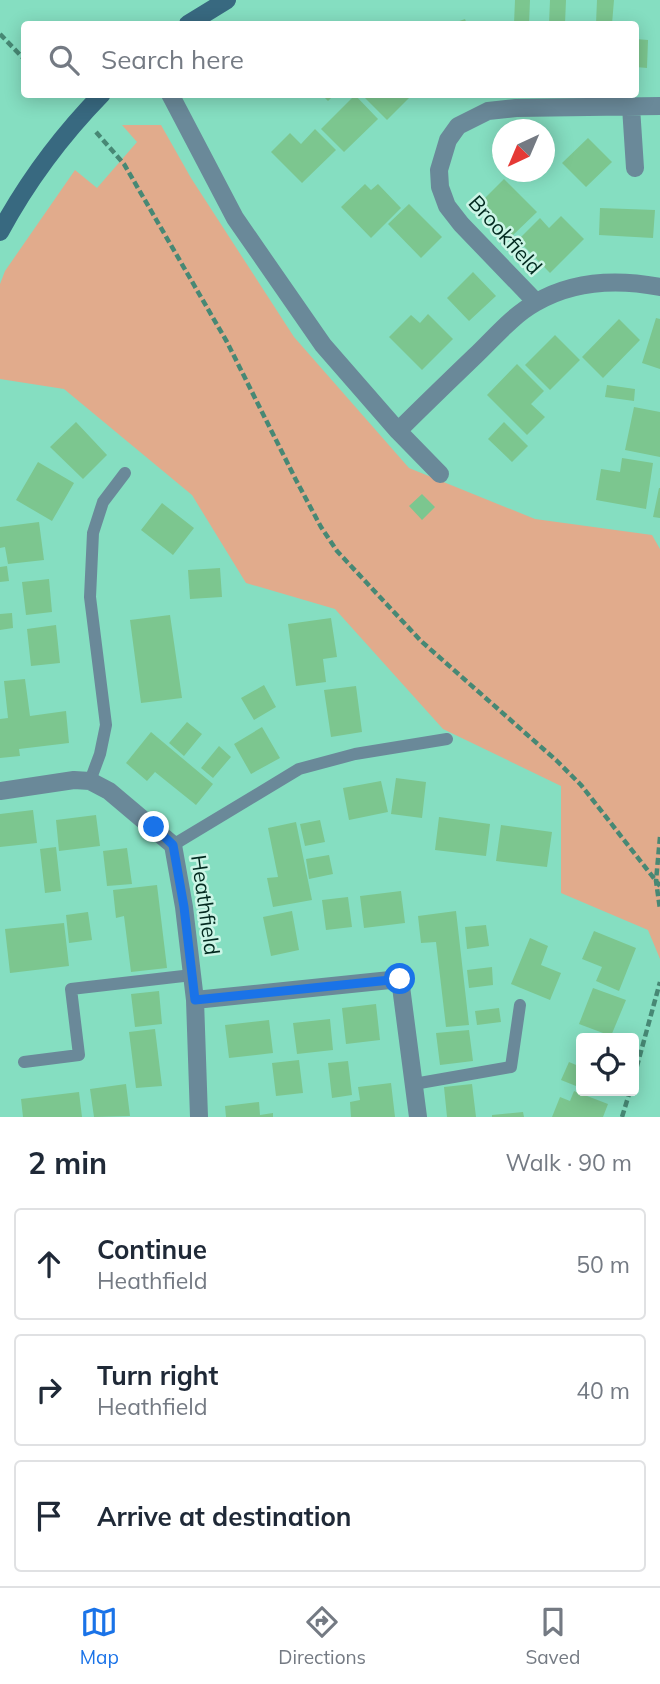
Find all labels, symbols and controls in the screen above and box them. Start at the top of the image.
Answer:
search box [21,21,639,98]
icon: search [45,41,83,79]
text: Search here [101,43,244,76]
north arrow [492,119,555,182]
street label: Brookfield [463,189,548,279]
route end [138,811,169,842]
street label: Heathfield [186,853,226,957]
route start [384,963,415,994]
map controls [576,1033,639,1096]
button: locate [576,1033,639,1096]
text: 2 min [28,1144,107,1182]
text: Walk · 90 m [506,1148,632,1177]
text: Continue [97,1233,207,1266]
icon: ahead [30,1245,68,1283]
text: 50 m [576,1250,630,1279]
text: Heathfield [97,1266,207,1295]
text: Turn right [97,1359,218,1392]
icon: right [30,1371,68,1409]
text: 40 m [576,1376,630,1405]
text: Heathfield [97,1392,207,1421]
icon: arrive [30,1497,68,1535]
text: Arrive at destination [97,1500,352,1533]
tab: Map [80,1603,119,1669]
tab: Directions [278,1603,366,1669]
tab: Saved [525,1603,580,1669]

